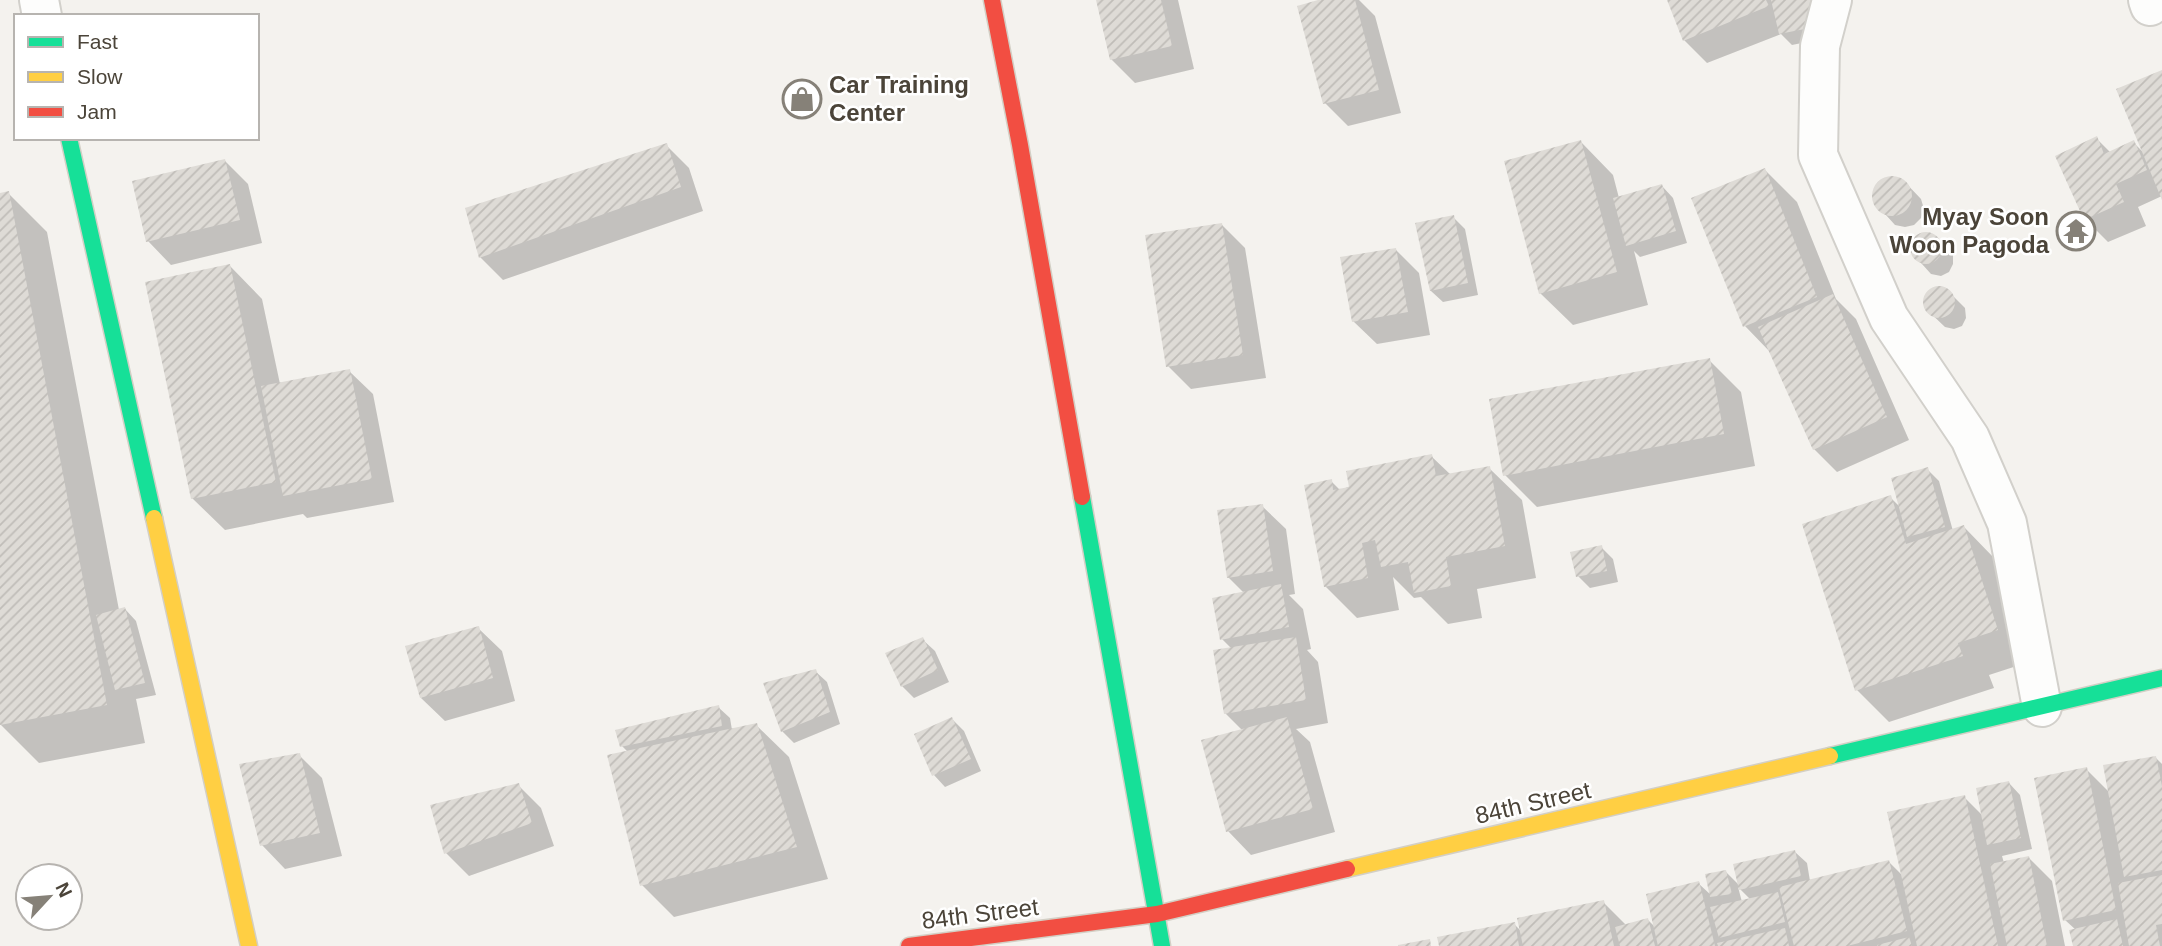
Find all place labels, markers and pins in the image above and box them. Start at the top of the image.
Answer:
place label: Car Training Center [829,71,969,126]
shop icon: Car Training Center [781,78,823,120]
place label: Myay Soon Woon Pagoda [1889,203,2050,258]
temple icon: Myay Soon Woon Pagoda [2055,210,2097,252]

